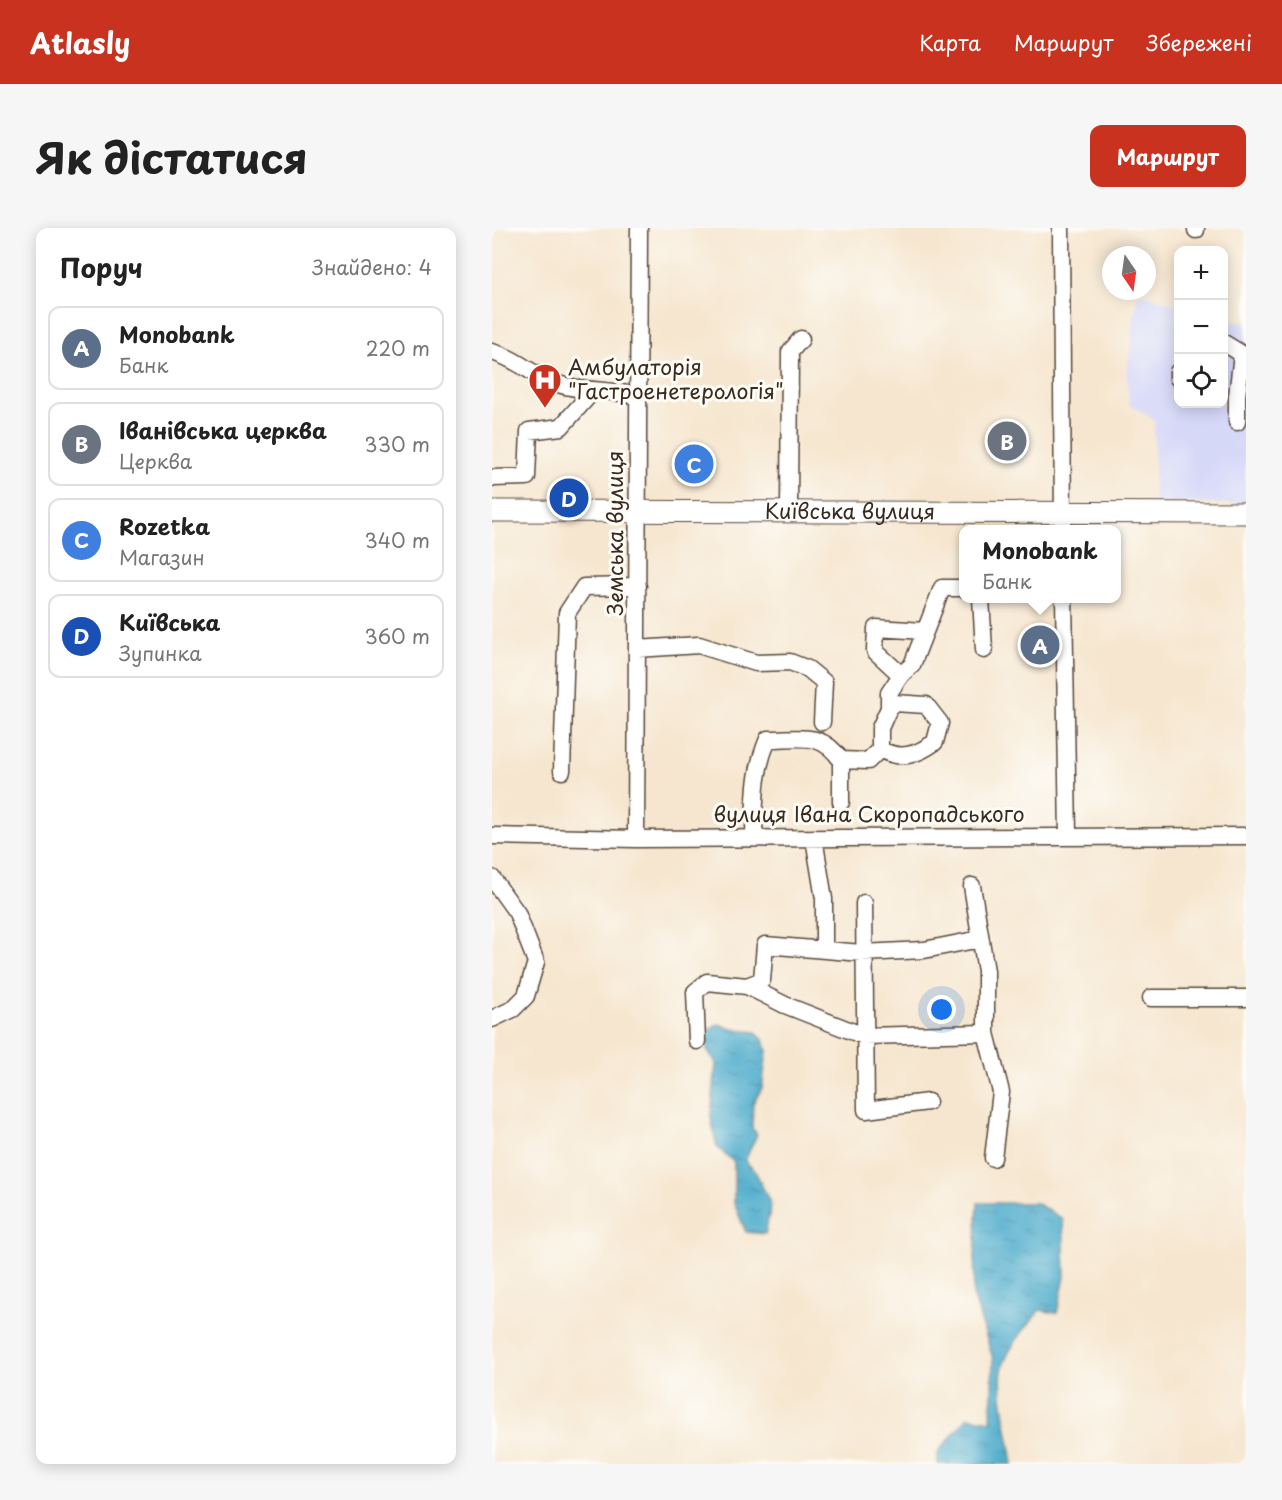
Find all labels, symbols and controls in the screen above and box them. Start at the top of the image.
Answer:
text: Atlasly [30,21,130,64]
text: Карта [919,26,981,58]
text: Маршрут [1014,26,1113,58]
text: Збережені [1146,26,1252,58]
text: Як дістатися [36,125,308,188]
button: Маршрут [1090,125,1246,187]
north arrow [1102,246,1156,300]
map controls [1174,246,1228,408]
button: + [1174,246,1228,300]
text: Поруч [60,248,143,287]
text: Знайдено: 4 [312,252,432,282]
button: − [1174,300,1228,354]
text: Monobank [119,317,235,350]
text: A [74,333,89,363]
text: 220 m [366,333,430,363]
text: Банк [119,350,168,380]
place label: Амбулаторія "Гастроенетерологія" [568,350,784,406]
button: locate [1174,354,1228,408]
hospital icon: Амбулаторія "Гастроенетерологія" [527,362,563,409]
text: Іванівська церква [119,413,327,446]
pin: B [988,418,1026,464]
text: B [75,429,88,459]
text: 330 m [364,429,430,459]
pin: C [674,442,714,486]
text: Церква [119,446,192,476]
street label: Земська вулиця [598,451,630,615]
pin: D [550,476,589,520]
street label: Київська вулиця [765,494,935,526]
text: Rozetka [119,509,210,542]
text: C [74,525,89,555]
text: 340 m [365,525,430,555]
popup [959,525,1121,603]
text: Monobank [982,533,1098,566]
text: Магазин [119,542,205,572]
text: Банк [982,566,1032,596]
text: Київська [119,605,220,638]
text: D [74,621,89,651]
text: 360 m [364,621,430,651]
pin: A [1020,622,1060,668]
text: Зупинка [119,638,202,668]
street label: вулиця Івана Скоропадського [713,797,1025,829]
your location [927,995,956,1024]

